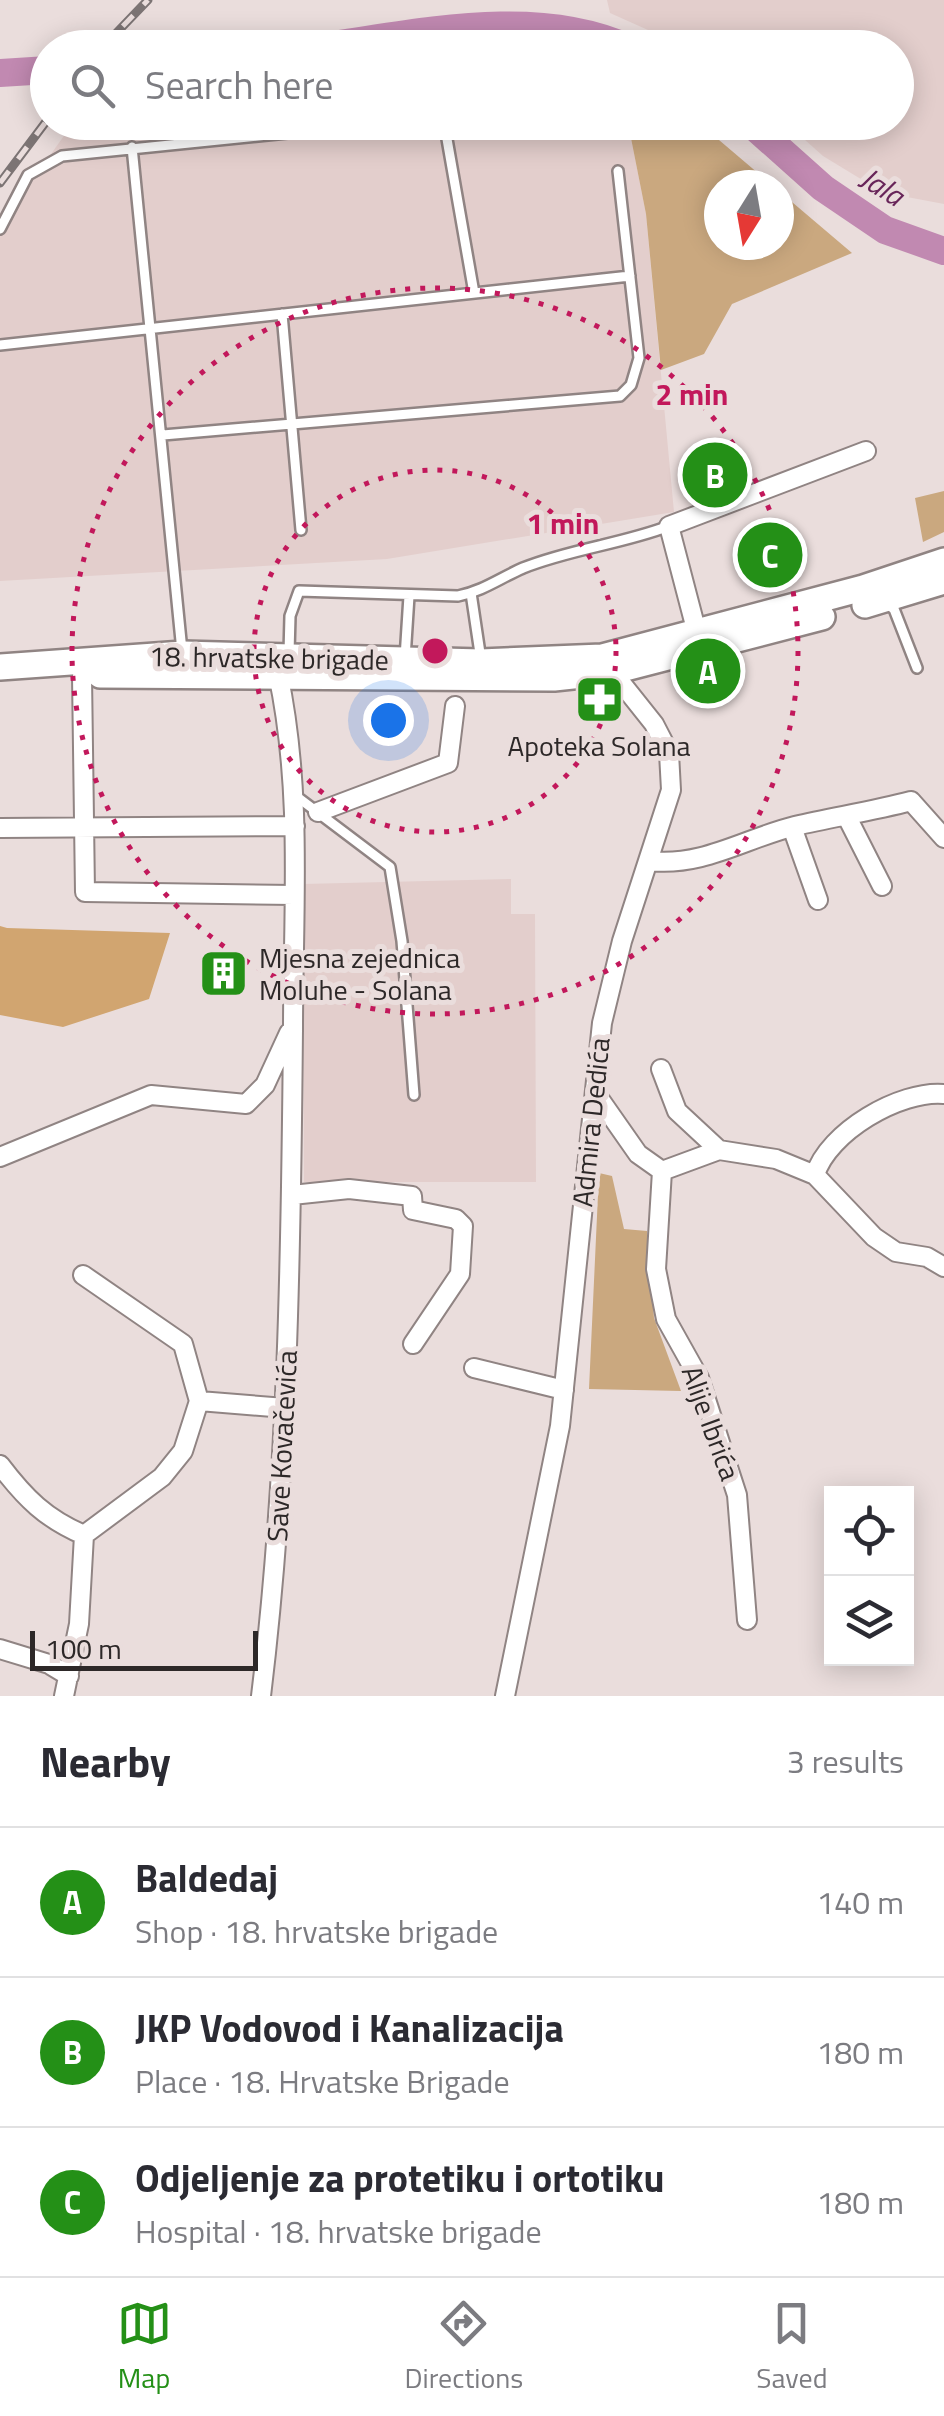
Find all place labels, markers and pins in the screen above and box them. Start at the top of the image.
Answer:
pin: B [682,438,748,512]
pin: C [738,518,802,592]
centre of rings [417,633,453,669]
pin: A [676,634,740,708]
pharmacy icon: Apoteka Solana [573,673,625,725]
place label: Apoteka Solana [507,724,691,767]
place label: Mjesna zejednica Moluhe - Solana [259,936,460,1011]
building icon: Mjesna zejednica Moluhe - Solana [198,948,250,1000]

